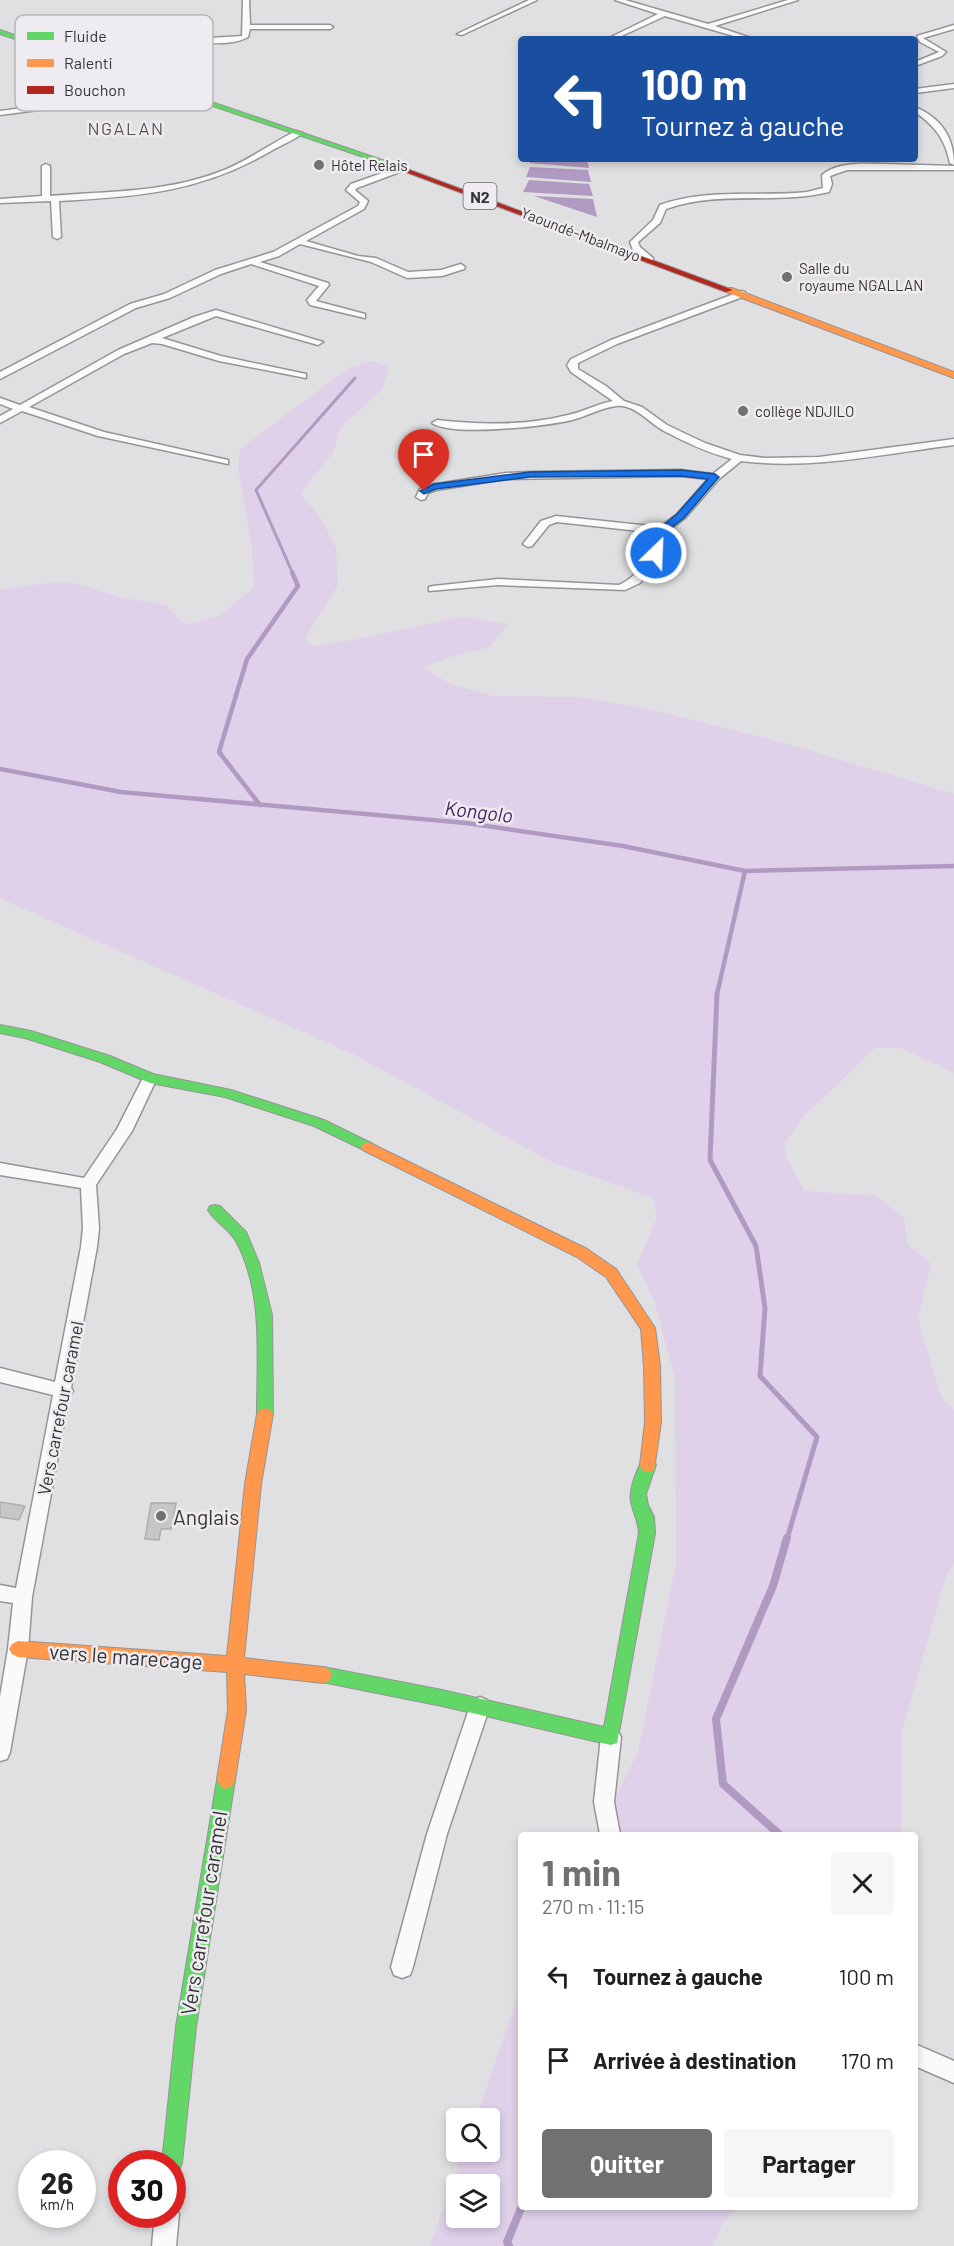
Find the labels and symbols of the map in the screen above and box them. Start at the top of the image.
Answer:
legend [15,15,213,111]
text: Fluide [64,26,107,45]
text: Ralenti [64,53,113,72]
text: Bouchon [64,80,126,99]
district label: NGALAN [87,117,165,139]
place label: Hôtel Relais [331,156,408,174]
marker: Hôtel Relais [312,158,326,172]
road number: N2 [464,183,496,209]
street label: Yaoundé-Mbalmayo [519,203,643,265]
place label: Salle du royaume NGALLAN [799,259,923,294]
marker: Salle du royaume NGALLAN [780,270,794,284]
place label: collège NDJILO [755,402,854,420]
marker: collège NDJILO [736,404,750,418]
pin [398,429,449,491]
position arrow [624,521,688,585]
water label: Kongolo [443,795,515,827]
street label: Vers carrefour caramel [32,1319,88,1497]
place label: Anglais [173,1504,239,1529]
marker: Anglais [154,1509,168,1523]
street label: vers le marecage [48,1638,204,1674]
street label: Vers carrefour caramel [174,1809,232,2017]
speed limit sign: 30 [108,2150,186,2228]

